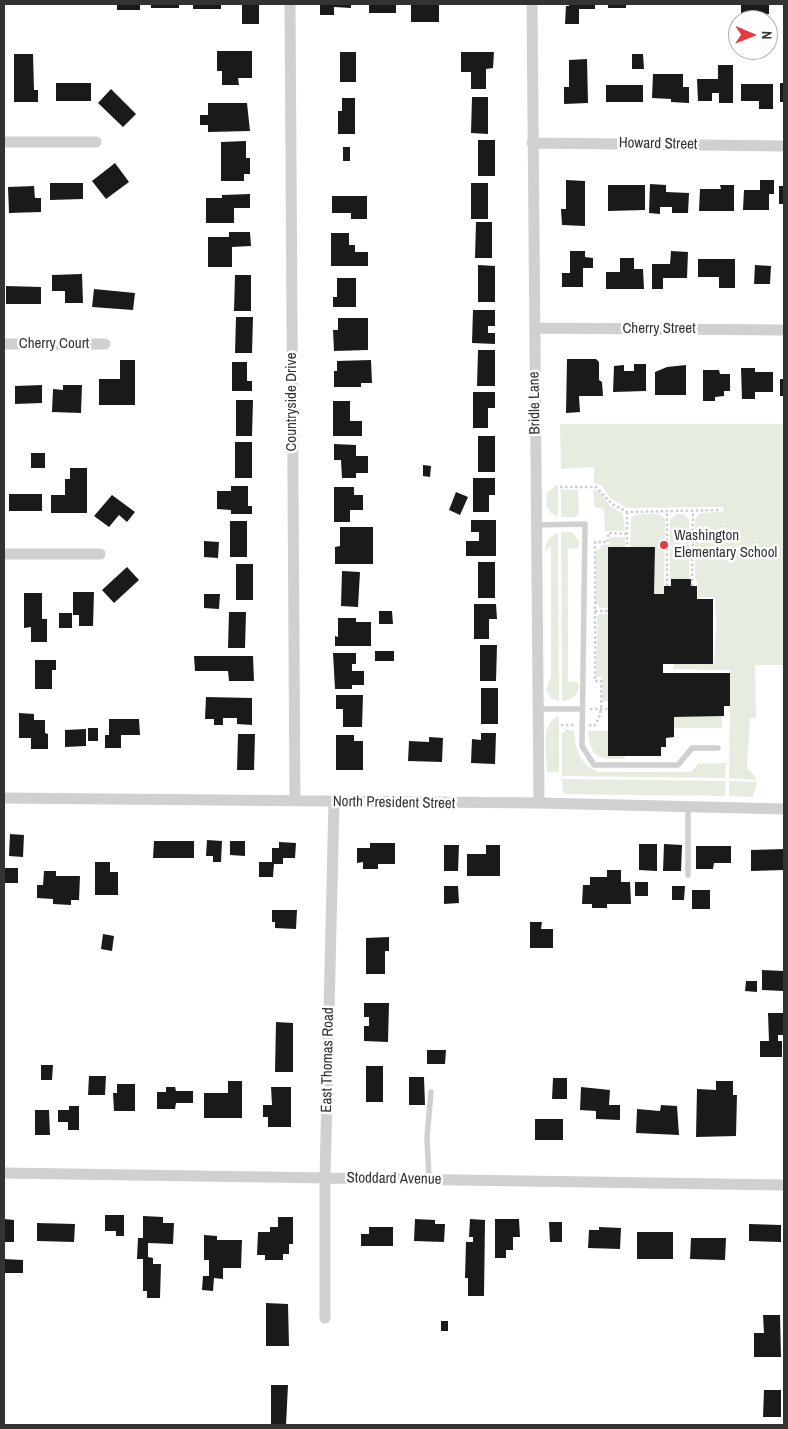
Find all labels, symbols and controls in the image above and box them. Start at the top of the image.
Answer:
north arrow [728,10,778,60]
text: N [758,31,776,40]
street label: Howard Street [619,134,697,154]
street label: Cherry Street [622,320,696,338]
street label: Cherry Court [19,335,89,353]
street label: Countryside Drive [283,352,301,452]
street label: Bridle Lane [525,371,545,435]
place label: Washington Elementary School [674,527,777,562]
marker: Washington Elementary School [658,539,670,551]
street label: North President Street [333,793,455,813]
street label: East Thomas Road [318,1007,338,1113]
street label: Stoddard Avenue [346,1169,442,1189]

